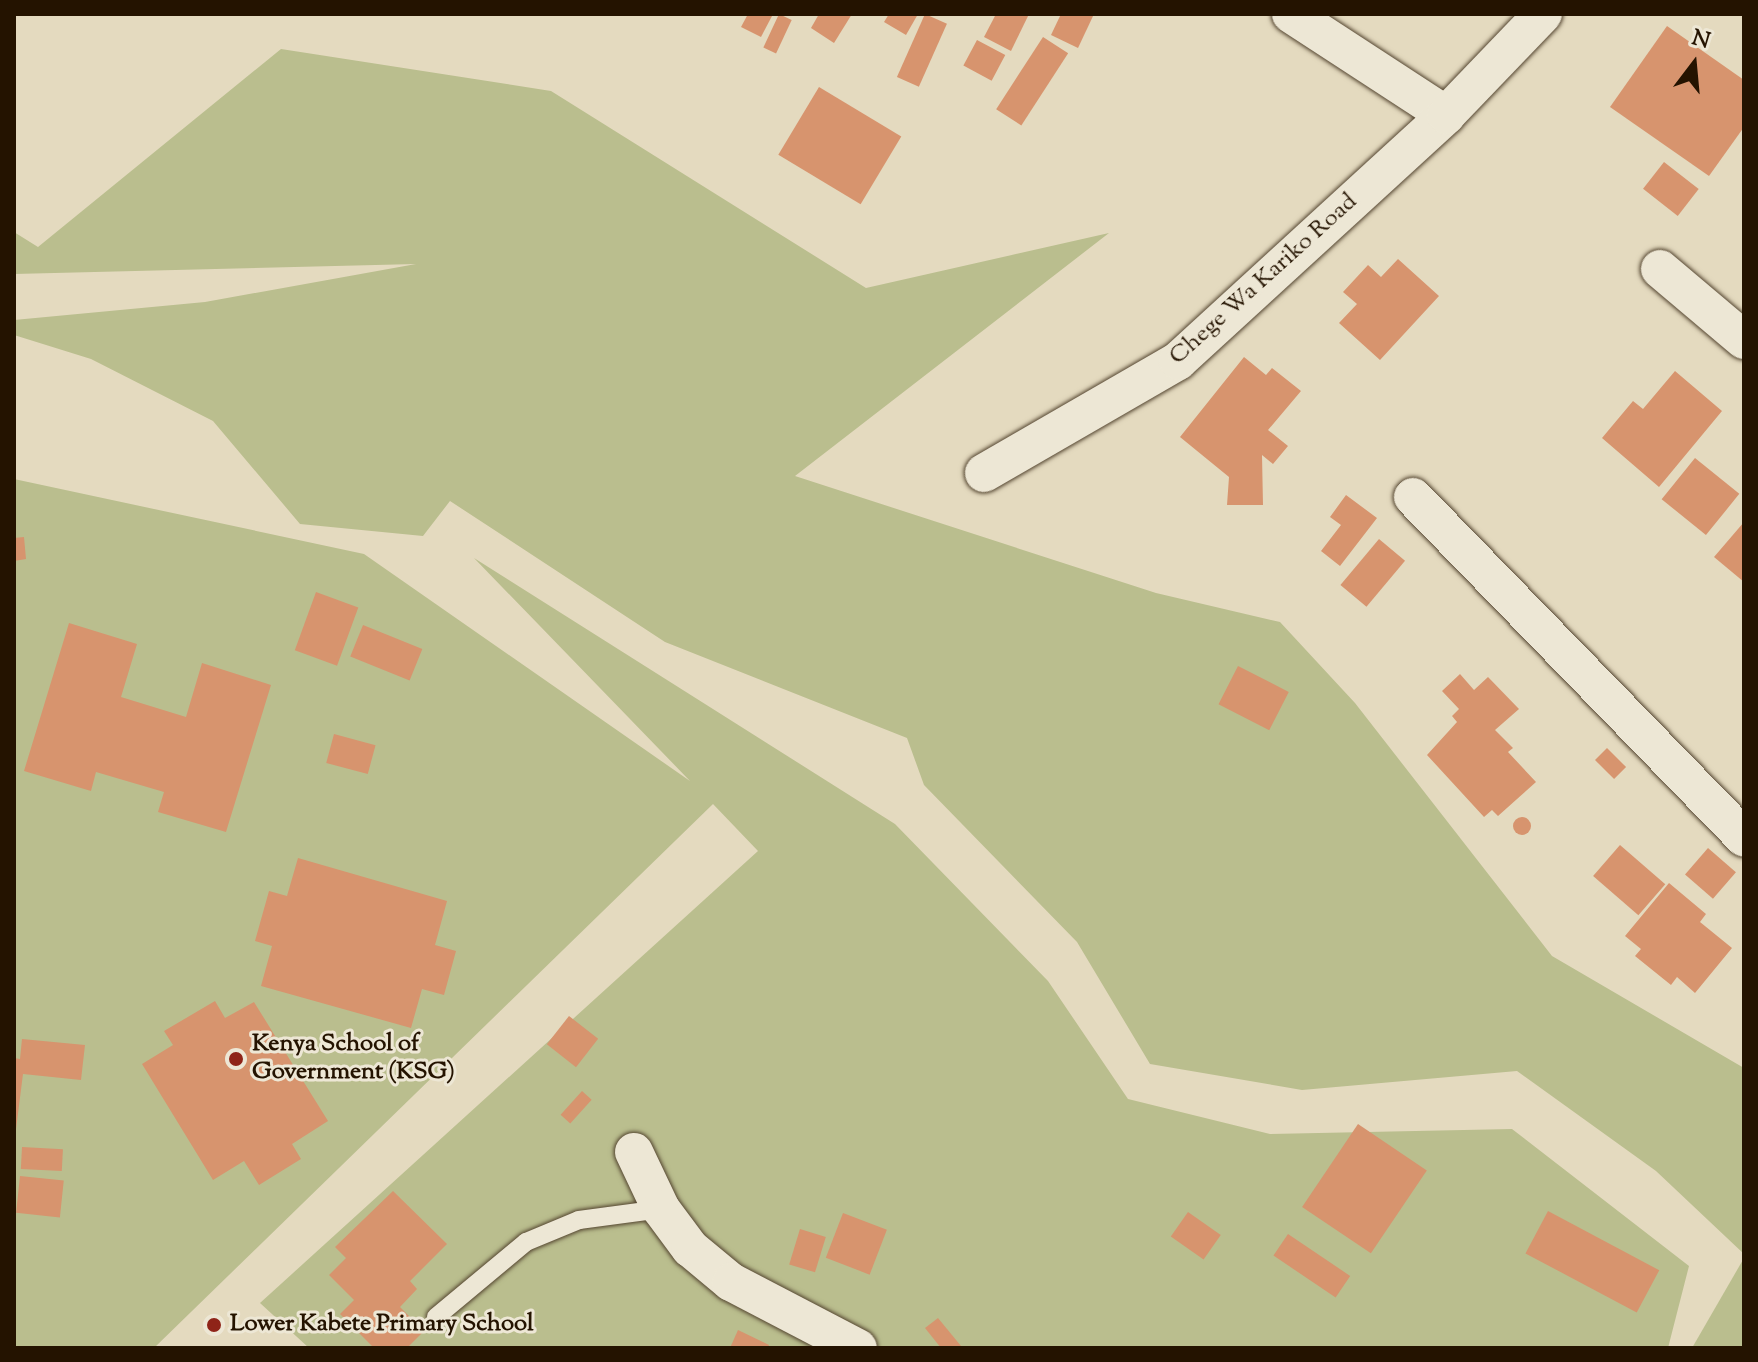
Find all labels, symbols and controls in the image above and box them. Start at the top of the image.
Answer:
text: N [1688,23,1713,59]
north arrow [1654,24,1734,104]
street label: Chege Wa Kariko Road [1164,188,1364,372]
place label: Kenya School of Government (KSG) [252,1031,455,1087]
marker: Kenya School of Government (KSG) [227,1050,245,1068]
place label: Lower Kabete Primary School [230,1311,534,1339]
marker: Lower Kabete Primary School [205,1316,223,1334]

